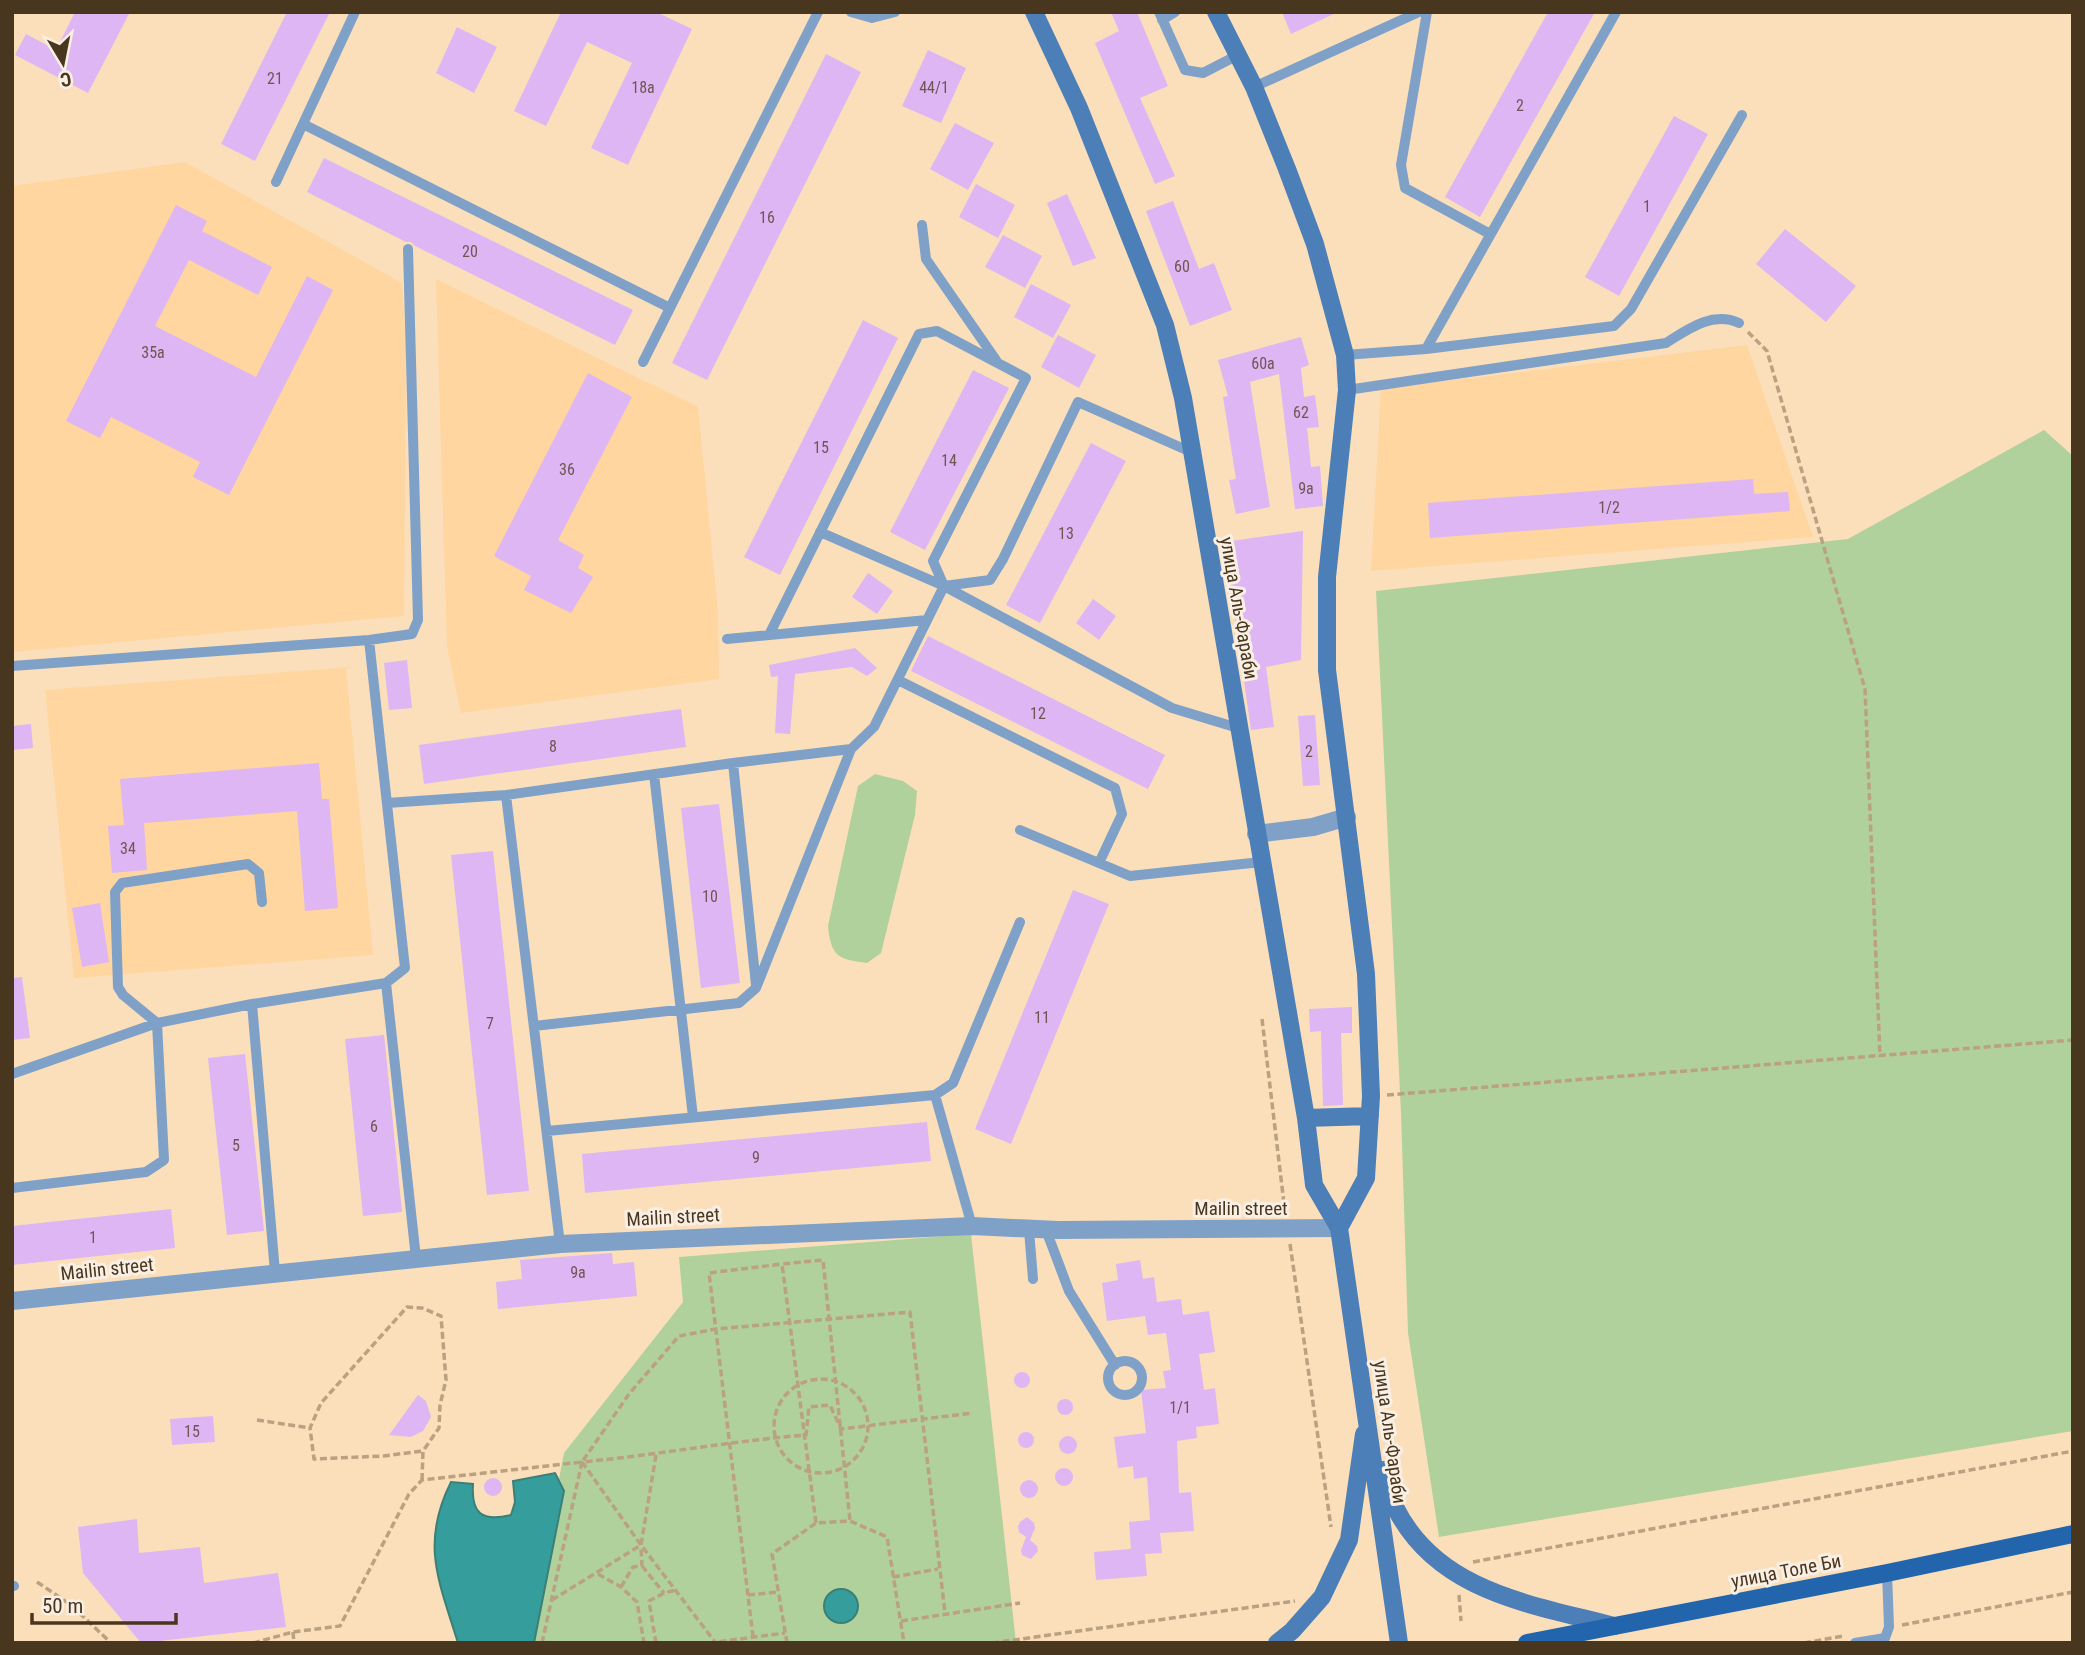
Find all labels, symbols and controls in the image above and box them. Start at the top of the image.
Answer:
north arrow [28,28,98,98]
text: С [58,67,73,92]
house number: 21 [267,69,283,88]
house number: 18а [631,78,655,97]
house number: 44/1 [919,78,949,97]
house number: 2 [1516,96,1524,115]
house number: 1 [1643,197,1651,216]
house number: 16 [759,208,775,227]
house number: 20 [462,242,478,261]
house number: 60 [1174,257,1190,276]
house number: 35а [141,343,165,362]
house number: 60а [1251,354,1275,373]
house number: 62 [1293,403,1309,422]
house number: 15 [813,438,829,457]
house number: 14 [941,451,957,470]
house number: 36 [559,460,575,479]
house number: 9а [1298,479,1314,498]
house number: 1/2 [1598,498,1620,517]
house number: 13 [1058,524,1074,543]
street label: улица Аль-Фараби [1215,535,1263,681]
house number: 12 [1030,704,1046,723]
house number: 8 [549,737,557,756]
house number: 2 [1305,742,1313,761]
house number: 34 [120,839,136,858]
house number: 10 [702,887,718,906]
house number: 11 [1034,1008,1050,1027]
house number: 7 [486,1014,494,1033]
house number: 6 [370,1117,378,1136]
house number: 5 [232,1136,240,1155]
house number: 9 [752,1148,760,1167]
street label: Mailin street [1194,1197,1288,1220]
street label: Mailin street [626,1203,720,1231]
house number: 1 [89,1228,97,1247]
street label: Mailin street [59,1253,155,1285]
house number: 9а [570,1263,586,1282]
street label: улица Аль-Фараби [1369,1359,1411,1505]
house number: 1/1 [1169,1398,1191,1417]
house number: 15 [184,1422,200,1441]
street label: улица Толе Би [1729,1549,1843,1593]
scale bar [32,1582,175,1626]
text: 50 m [42,1594,83,1618]

